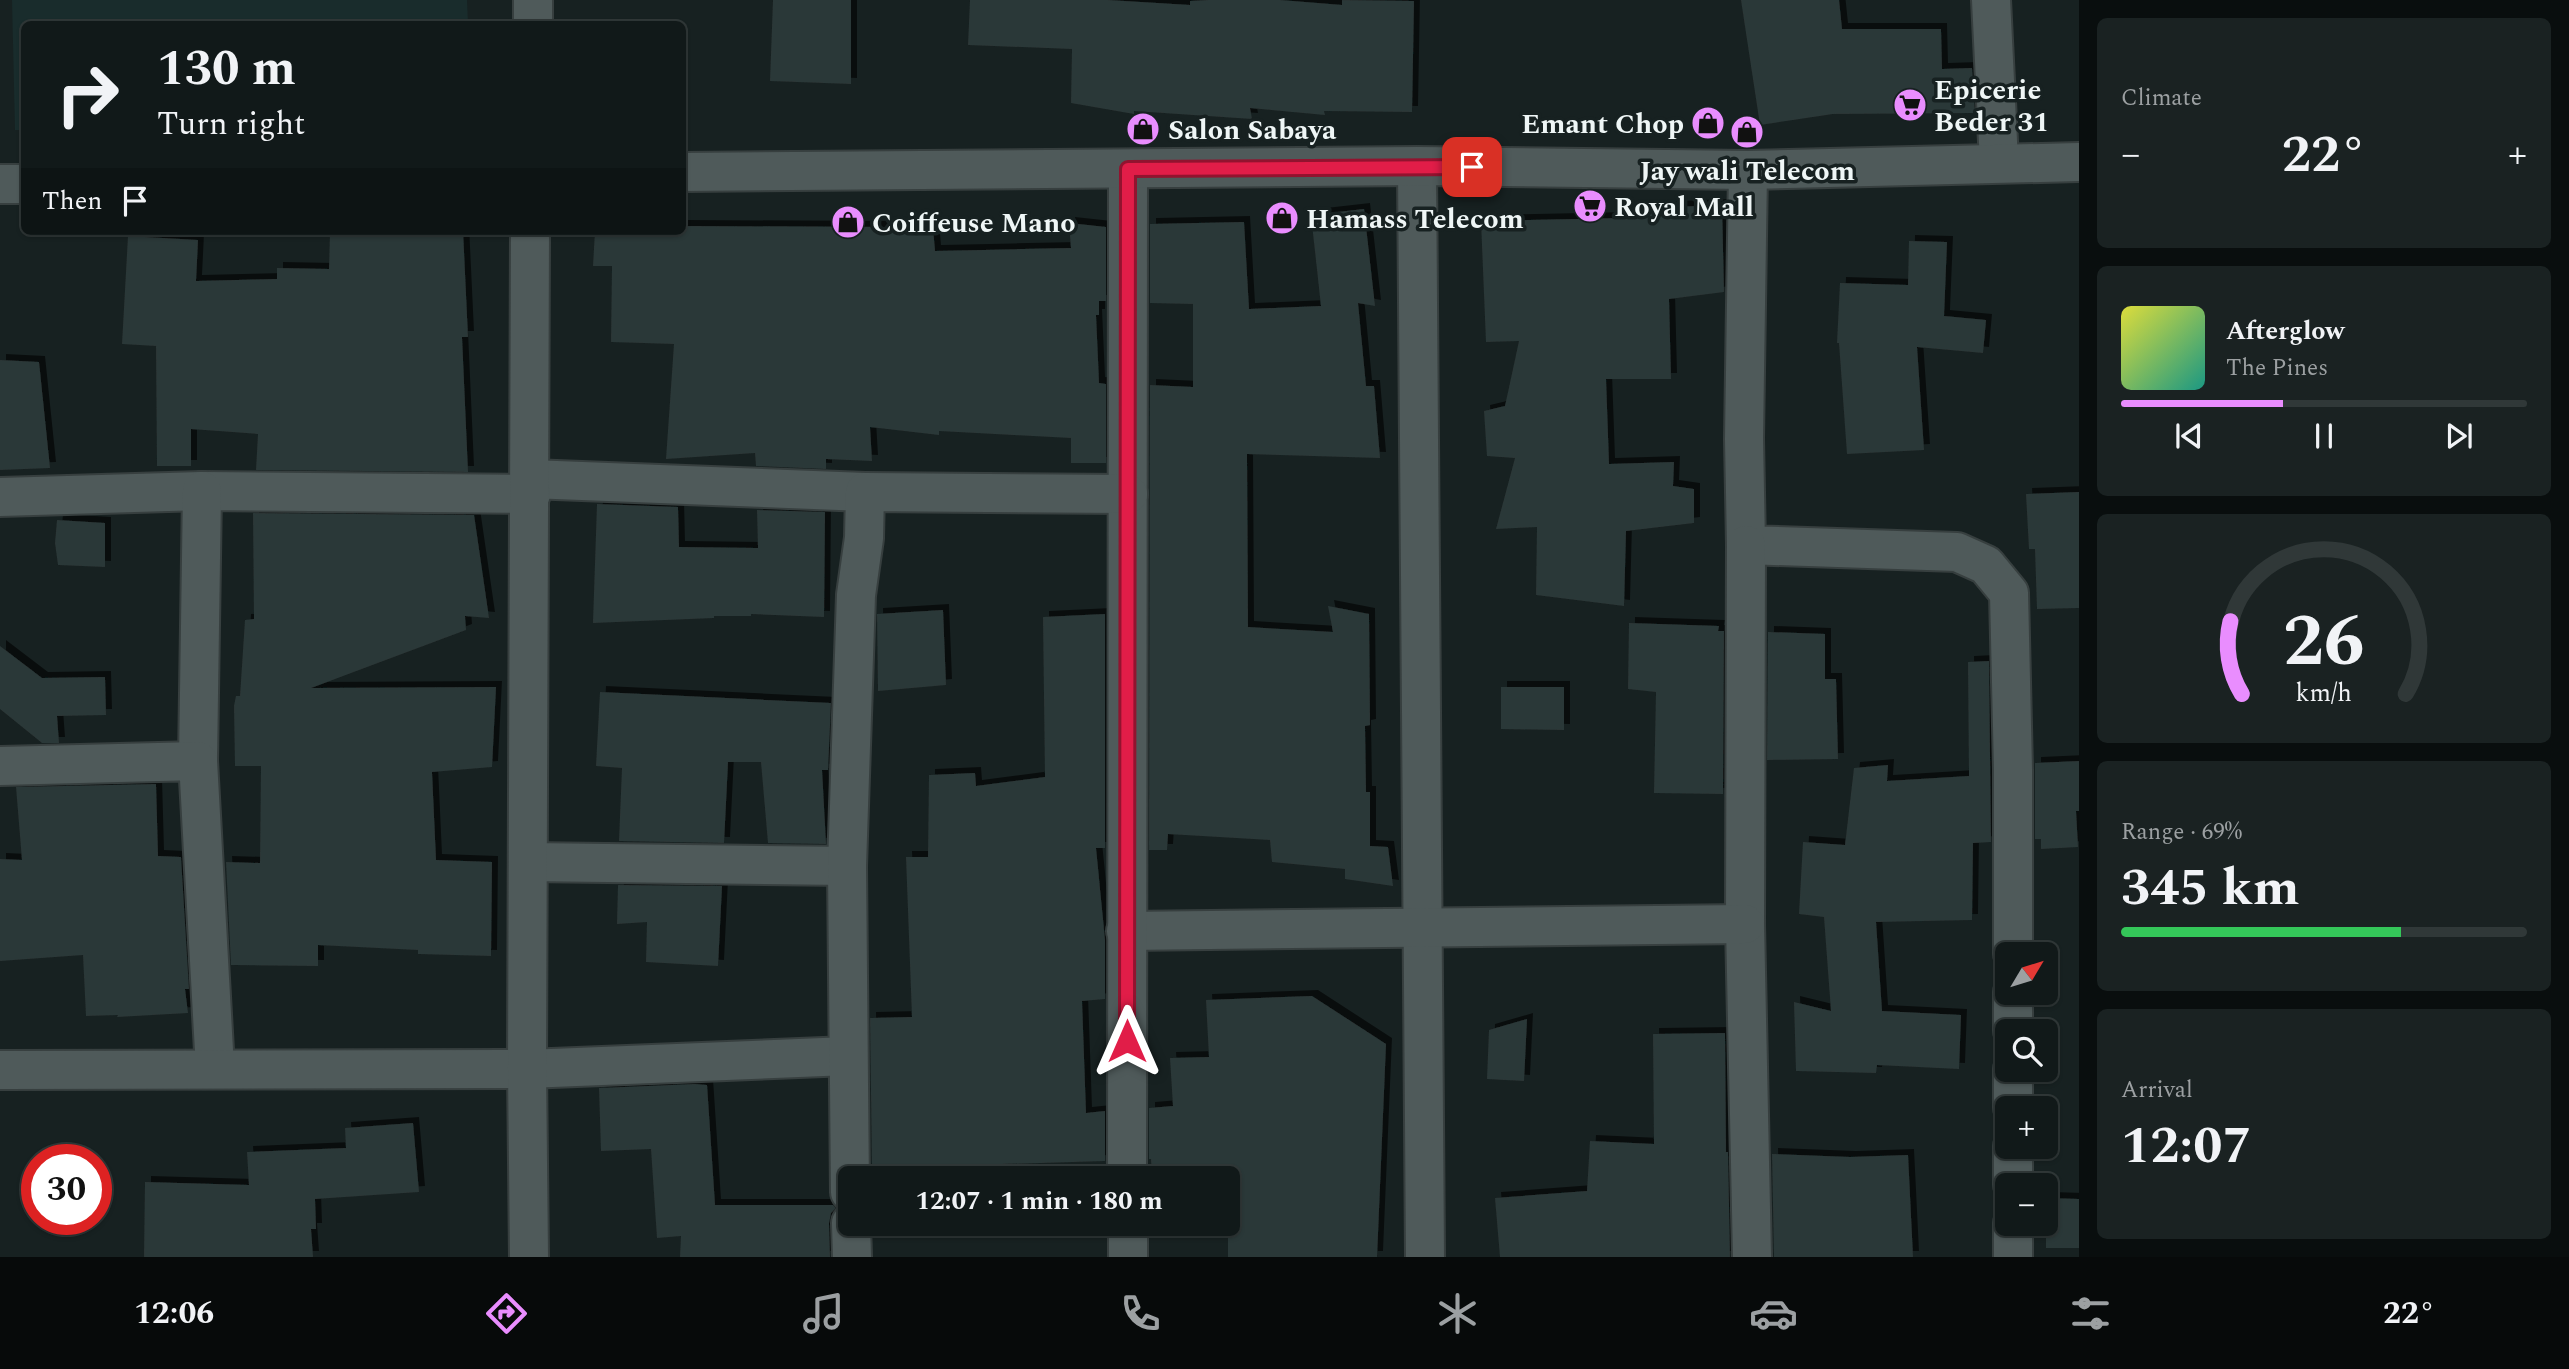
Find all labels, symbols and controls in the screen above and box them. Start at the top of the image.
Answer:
text: 130 m [157,32,296,107]
icon: right [42,49,133,140]
place label: Epicerie Beder 31 [1934,69,2049,144]
text: Climate [2121,81,2202,116]
supermarket icon: Epicerie Beder 31 [1891,86,1929,124]
text: Turn right [157,100,305,149]
place label: Emant Chop [1521,103,1684,146]
shop icon: Emant Chop [1689,104,1727,142]
place label: Salon Sabaya [1168,109,1337,152]
shop icon: Salon Sabaya [1124,110,1162,148]
shop icon: Jay wali Telecom [1728,113,1766,151]
text: 22° [2282,116,2366,195]
text: − [2121,126,2140,184]
text: + [2508,126,2527,184]
pin [1442,137,1502,197]
icon: arrive [1453,148,1491,186]
place label: Jay wali Telecom [1639,150,1855,193]
text: Then [42,181,102,221]
icon: arrive [116,182,154,220]
place label: Royal Mall [1614,186,1754,229]
supermarket icon: Royal Mall [1571,187,1609,225]
place label: Hamass Telecom [1306,198,1524,241]
shop icon: Hamass Telecom [1263,199,1301,237]
place label: Coiffeuse Mano [872,202,1076,245]
shop icon: Coiffeuse Mano [829,203,867,241]
text: Afterglow [2226,311,2345,351]
text: The Pines [2226,351,2328,386]
icon: previous [2170,417,2208,455]
icon: pause [2305,417,2343,455]
icon: next [2440,417,2478,455]
text: 26 [2283,588,2365,699]
text: km/h [2296,675,2352,713]
text: Range · 69% [2121,815,2242,850]
text: 345 km [2121,849,2300,928]
north arrow [1995,942,2058,1004]
map controls [1995,942,2058,1236]
position arrow [1090,1004,1164,1078]
button: search [1995,1019,2058,1082]
text: Arrival [2121,1073,2193,1108]
button: + [1995,1096,2058,1159]
text: 12:07 [2121,1107,2252,1186]
speed limit sign: 30 [21,1144,112,1235]
button: − [1995,1173,2058,1236]
text: 12:07 · 1 min · 180 m [915,1181,1163,1221]
text: 12:06 [134,1289,214,1338]
icon: directions [482,1289,531,1338]
icon: music [799,1289,848,1338]
icon: phone [1116,1289,1165,1338]
icon: climate [1433,1289,1482,1338]
icon: car [1749,1289,1798,1338]
icon: filters [2066,1289,2115,1338]
text: 22° [2383,1289,2435,1338]

